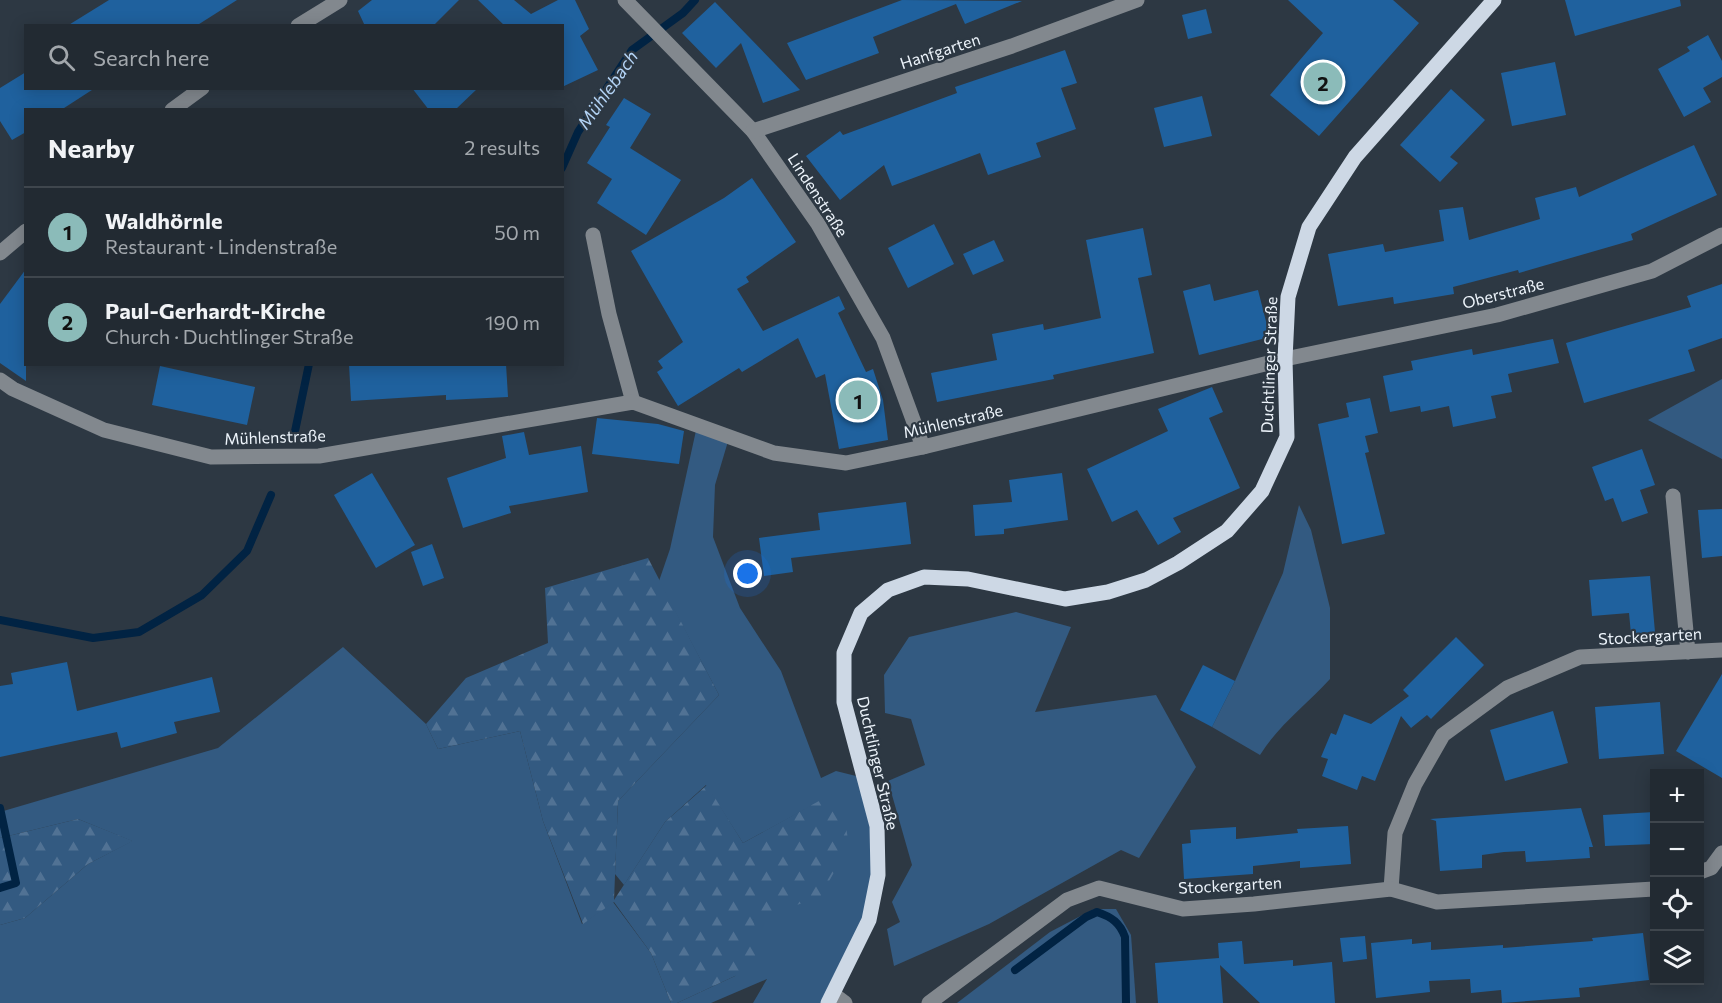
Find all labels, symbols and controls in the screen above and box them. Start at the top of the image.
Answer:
search box [24,24,564,90]
street label: Hanfgarten [897,29,982,72]
icon: search [45,41,78,74]
text: Search here [93,44,209,71]
water label: Mühlebach [572,46,642,133]
pin: 2 [1304,60,1342,104]
text: Nearby [48,132,135,163]
text: 2 results [464,135,540,159]
street label: Lindenstraße [784,149,852,240]
text: Waldhörnle [105,207,223,234]
text: 1 [63,220,72,244]
text: 50 m [494,220,540,244]
text: Restaurant · Lindenstraße [105,234,337,258]
street label: Oberstraße [1460,273,1546,312]
street label: Duchtlinger Straße [1257,296,1280,434]
text: Paul-Gerhardt-Kirche [105,297,325,324]
text: 2 [62,310,73,334]
text: 190 m [485,310,540,334]
text: Church · Duchtlinger Straße [105,324,354,348]
pin: 1 [838,378,878,422]
street label: Mühlenstraße [901,400,1005,441]
street label: Mühlenstraße [224,425,326,448]
your location [733,559,762,588]
street label: Stockergarten [1598,623,1702,648]
street label: Duchtlinger Straße [854,694,903,832]
map controls [1650,769,1704,985]
button: + [1650,769,1704,823]
button: − [1650,823,1704,877]
street label: Stockergarten [1178,872,1282,897]
button: locate [1650,877,1704,931]
button: layers [1650,931,1704,985]

